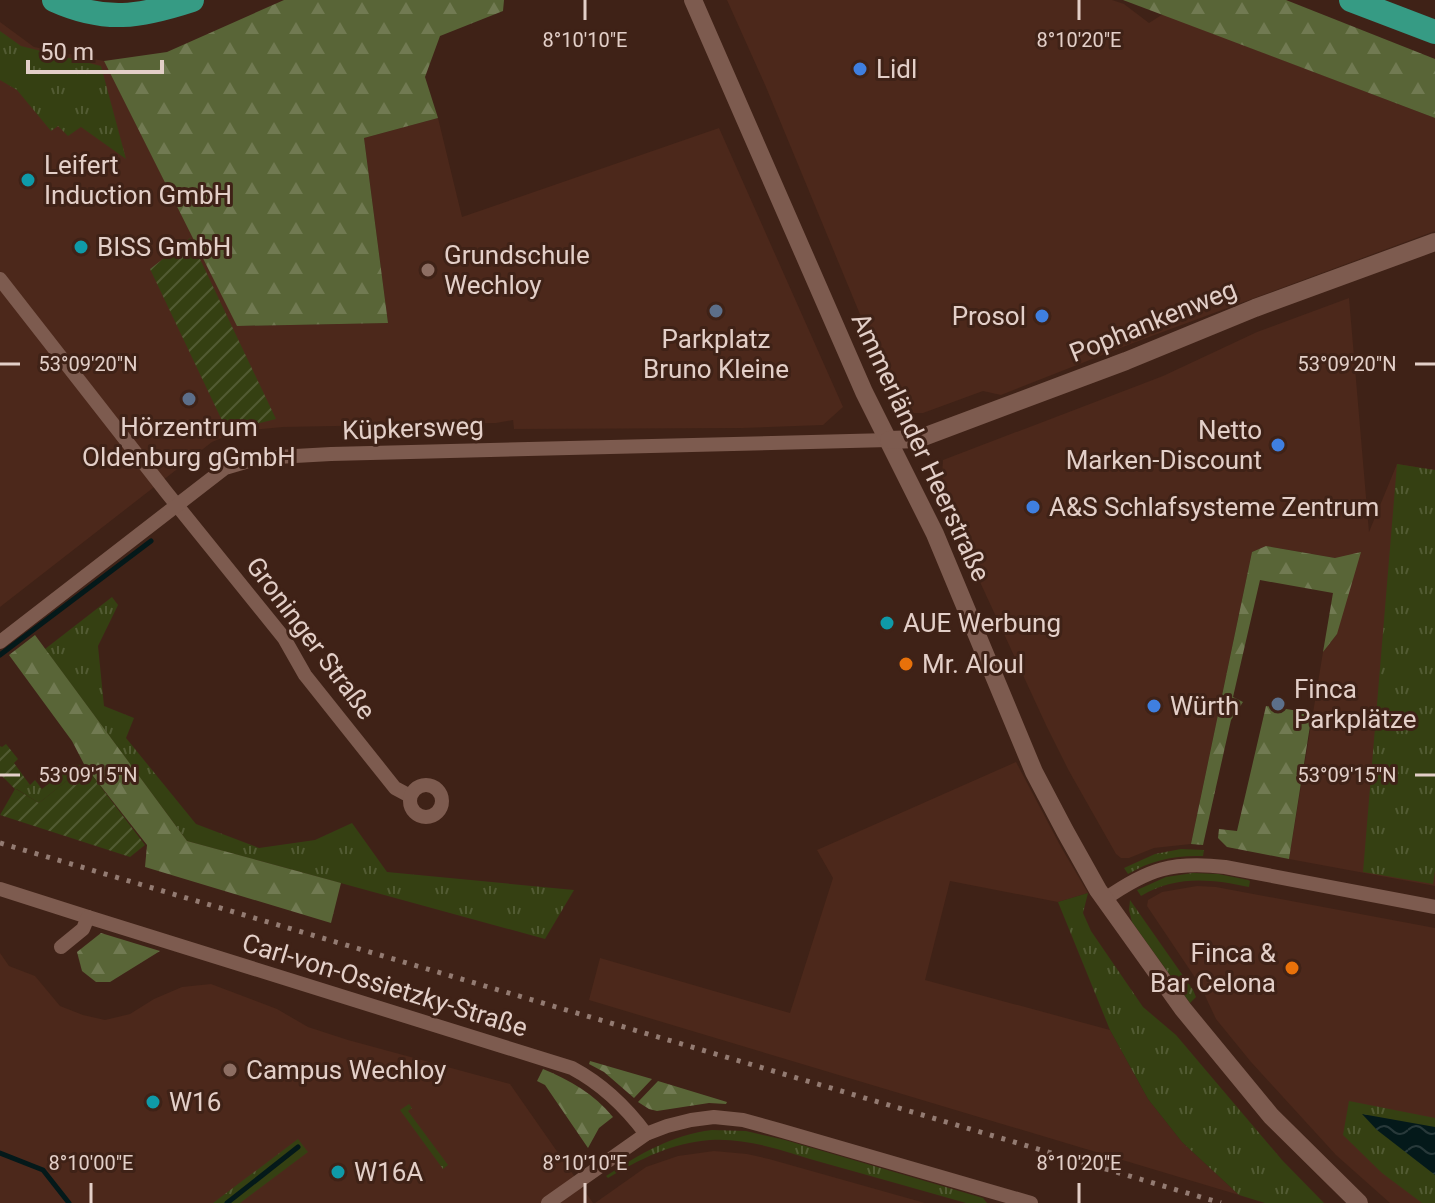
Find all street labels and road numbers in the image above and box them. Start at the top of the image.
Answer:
street label: Pophankenweg [1065,274,1241,368]
street label: Ammerländer Heerstraße [846,308,996,586]
street label: Küpkersweg [342,411,484,445]
street label: Groninger Straße [240,551,382,725]
street label: Carl-von-Ossietzky-Straße [239,927,531,1043]

